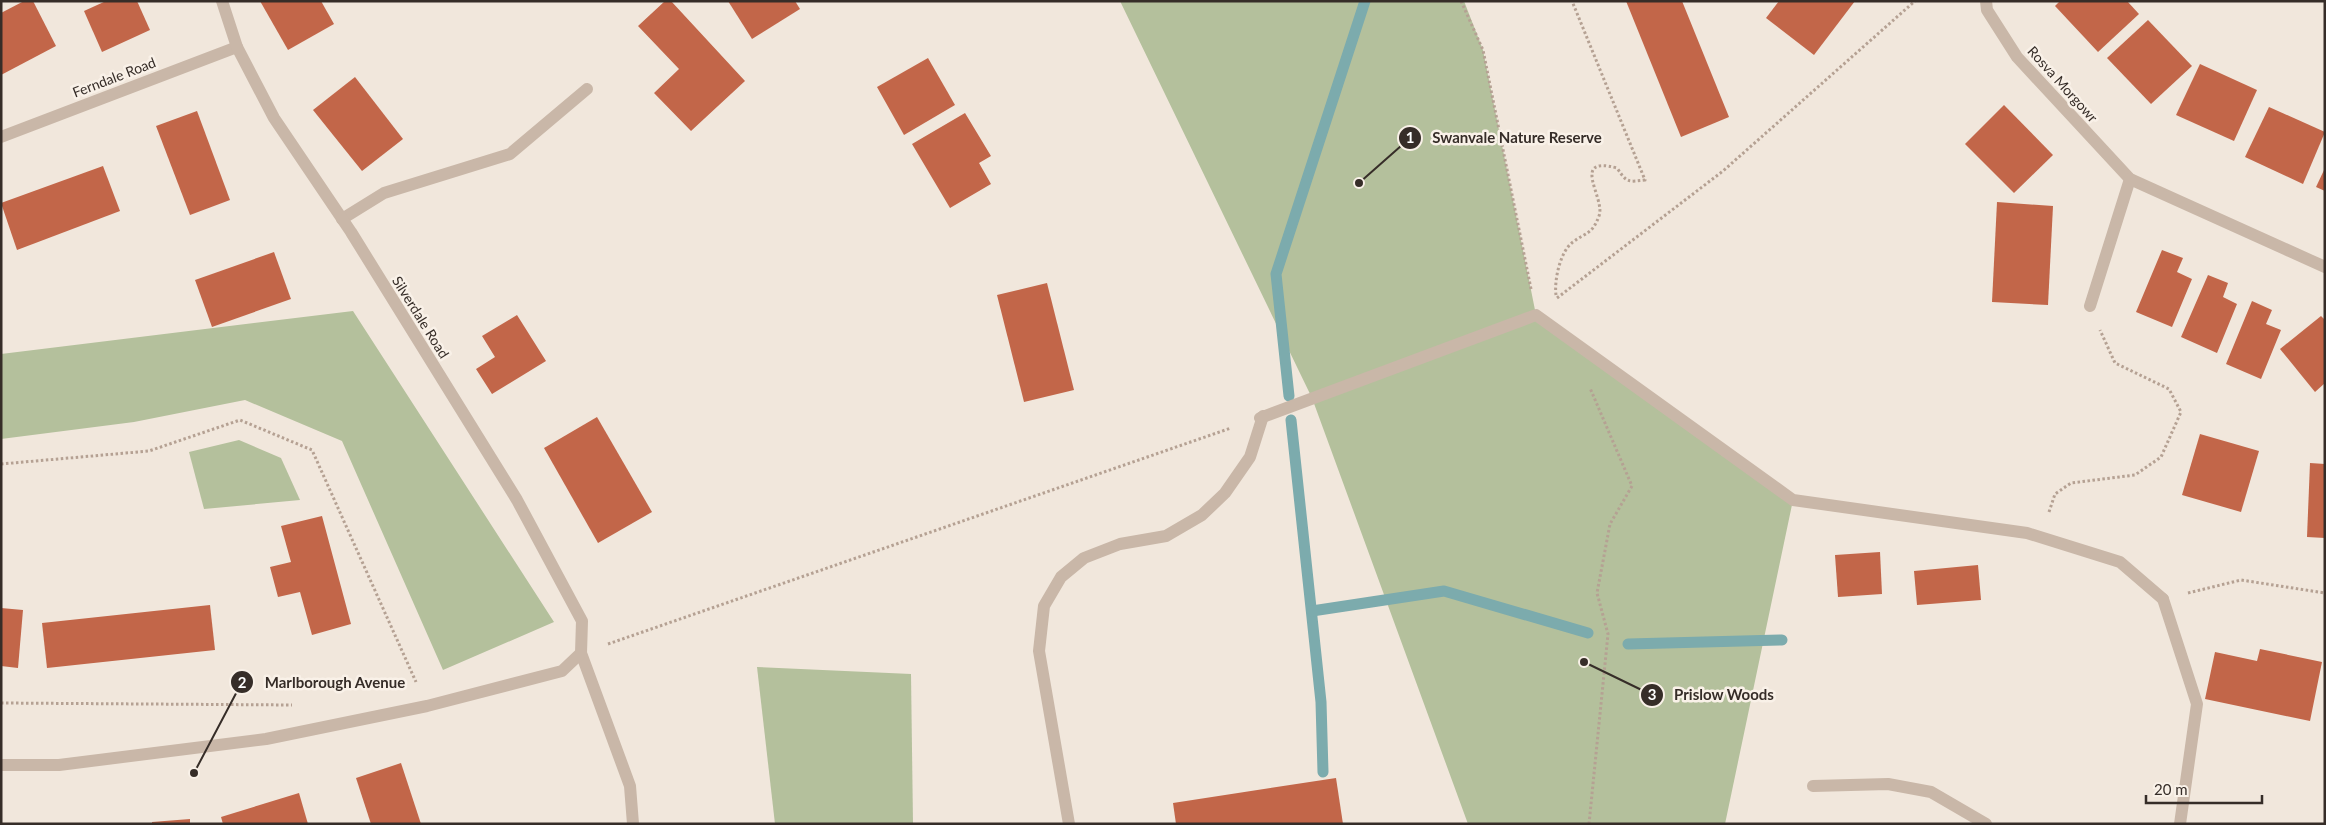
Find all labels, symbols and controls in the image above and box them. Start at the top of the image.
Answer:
street label: Rosva Morgowr [2024,42,2102,126]
street label: Ferndale Road [70,53,158,101]
callout: Swanvale Nature Reserve [1398,123,1612,153]
text: 1 [1406,128,1414,146]
text: Swanvale Nature Reserve [1432,128,1602,146]
street label: Silverdale Road [389,273,453,361]
callout: Marlborough Avenue [229,667,415,697]
text: 2 [238,673,247,691]
text: Marlborough Avenue [265,673,405,691]
callout: Prislow Woods [1639,680,1785,710]
text: 3 [1648,685,1656,703]
text: Prislow Woods [1674,685,1774,703]
scale bar [2146,772,2262,804]
text: 20 m [2154,780,2188,798]

